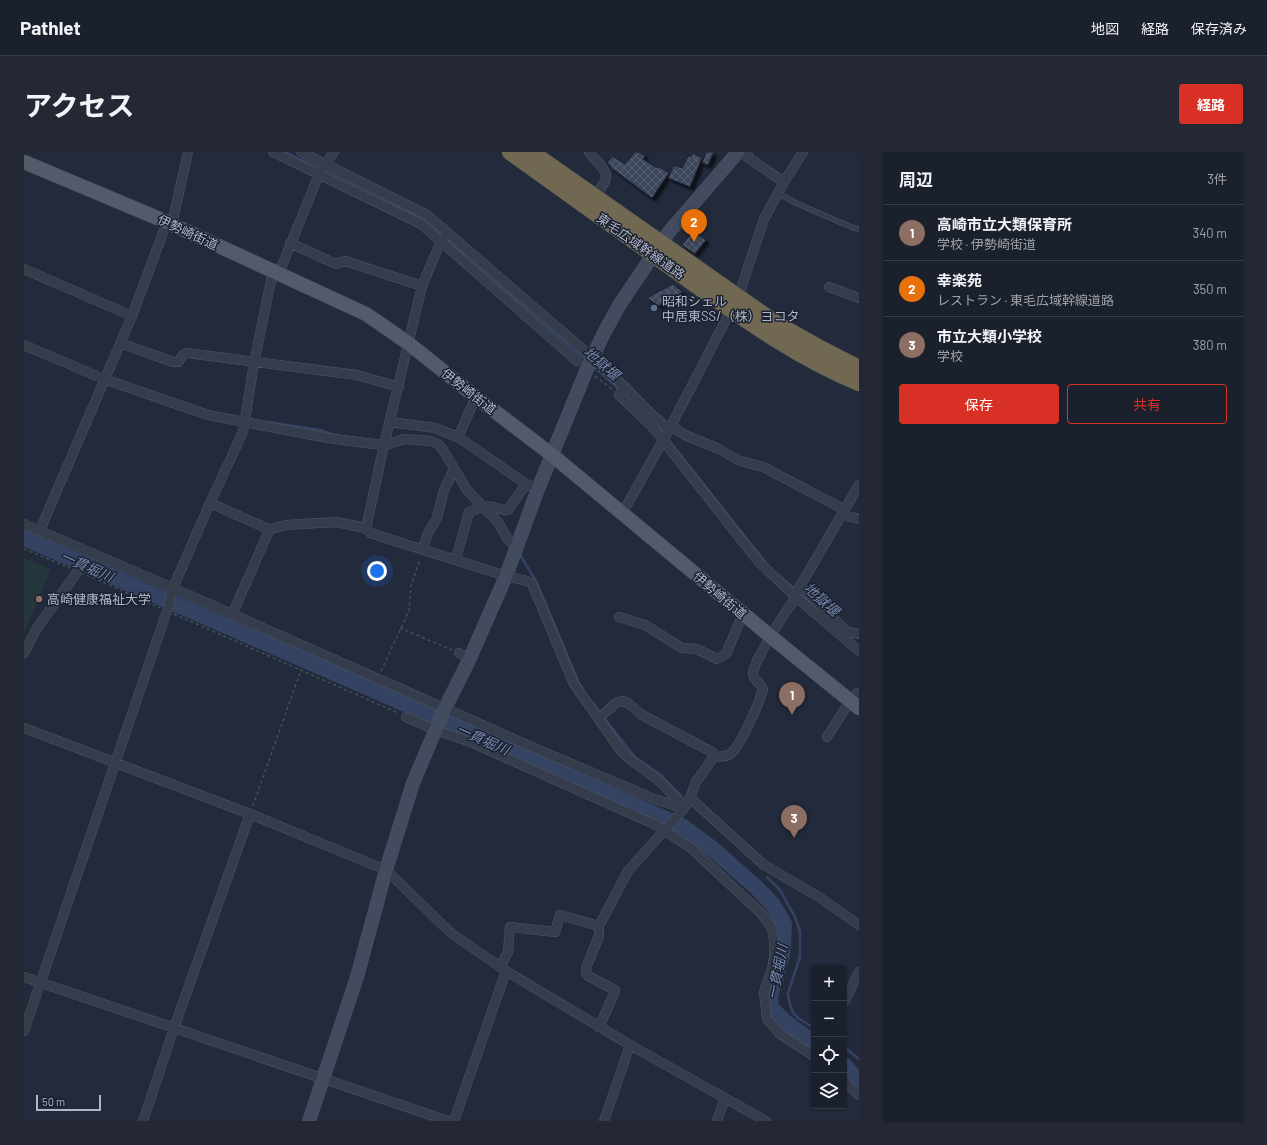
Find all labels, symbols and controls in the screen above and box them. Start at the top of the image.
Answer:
text: Pathlet [20,16,81,39]
text: 地図 [1091,20,1119,37]
text: 経路 [1141,20,1169,37]
text: 保存済み [1191,20,1247,37]
button: 経路 [1179,84,1243,124]
text: アクセス [24,88,135,122]
text: 周辺 [899,169,933,189]
text: 3件 [1207,171,1227,187]
pin: 2 [681,209,707,242]
street label: 東毛広域幹線道路 [594,210,688,282]
street label: 伊勢崎街道 [155,211,221,253]
text: 高崎市立大類保育所 [937,215,1072,233]
text: 1 [910,225,914,241]
text: 340 m [1192,225,1227,241]
text: 学校 · 伊勢崎街道 [937,236,1036,252]
text: 幸楽苑 [937,271,982,289]
text: 2 [908,281,916,297]
text: 350 m [1193,281,1227,297]
text: レストラン · 東毛広域幹線道路 [937,292,1114,308]
place label: 昭和シェル 中居東SS/（株）ヨコタ [662,293,799,324]
marker: 昭和シェル 中居東SS/（株）ヨコタ [649,303,659,313]
text: 市立大類小学校 [937,327,1042,345]
text: 3 [908,337,916,353]
text: 380 m [1193,337,1227,353]
water label: 地獄堰 [581,343,626,385]
text: 学校 [937,348,963,364]
street label: 伊勢崎街道 [438,365,500,417]
button: 保存 [899,384,1059,424]
button: 共有 [1067,384,1227,424]
water label: 一貫堀川 [58,547,118,586]
your location [367,561,387,581]
street label: 伊勢崎街道 [690,568,750,622]
water label: 地獄堰 [801,579,846,621]
place label: 高崎健康福祉大学 [47,591,151,607]
marker: 高崎健康福祉大学 [34,594,44,604]
pin: 1 [779,682,805,715]
water label: 一貫堀川 [454,720,514,759]
pin: 3 [781,805,807,838]
water label: 一貫堀川 [763,941,791,1001]
map controls [811,965,847,1109]
button: + [811,965,847,1001]
button: − [811,1001,847,1037]
button: locate [811,1037,847,1073]
button: layers [811,1073,847,1109]
scale bar [36,1093,101,1112]
text: 50 m [42,1095,65,1108]

